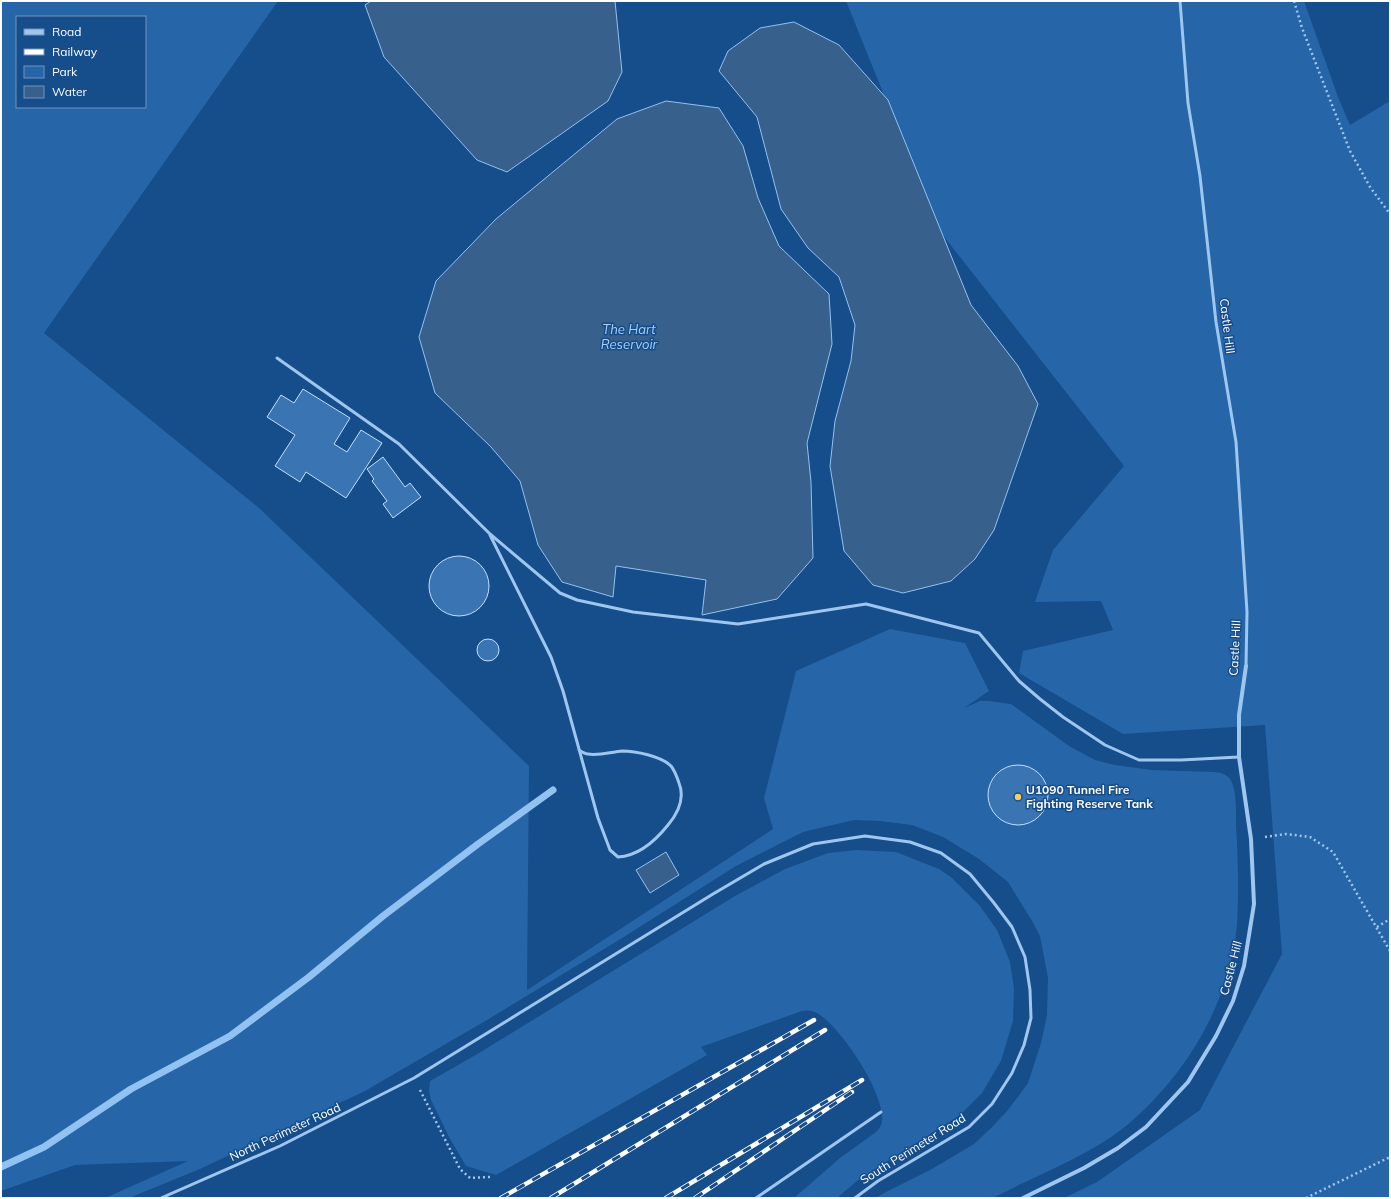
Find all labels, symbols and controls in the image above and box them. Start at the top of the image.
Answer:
legend [16,16,146,108]
text: Road [52,24,81,39]
text: Railway [52,44,98,59]
text: Park [52,64,78,79]
text: Water [52,84,88,99]
street label: Castle Hill [1217,297,1238,354]
water label: The Hart Reservoir [601,321,659,352]
street label: Castle Hill [1226,620,1243,676]
place label: U1090 Tunnel Fire Fighting Reserve Tank [1026,782,1153,811]
marker: U1090 Tunnel Fire Fighting Reserve Tank [1013,792,1023,802]
street label: Castle Hill [1216,939,1245,997]
street label: North Perimeter Road [227,1099,343,1164]
street label: South Perimeter Road [857,1110,968,1187]

